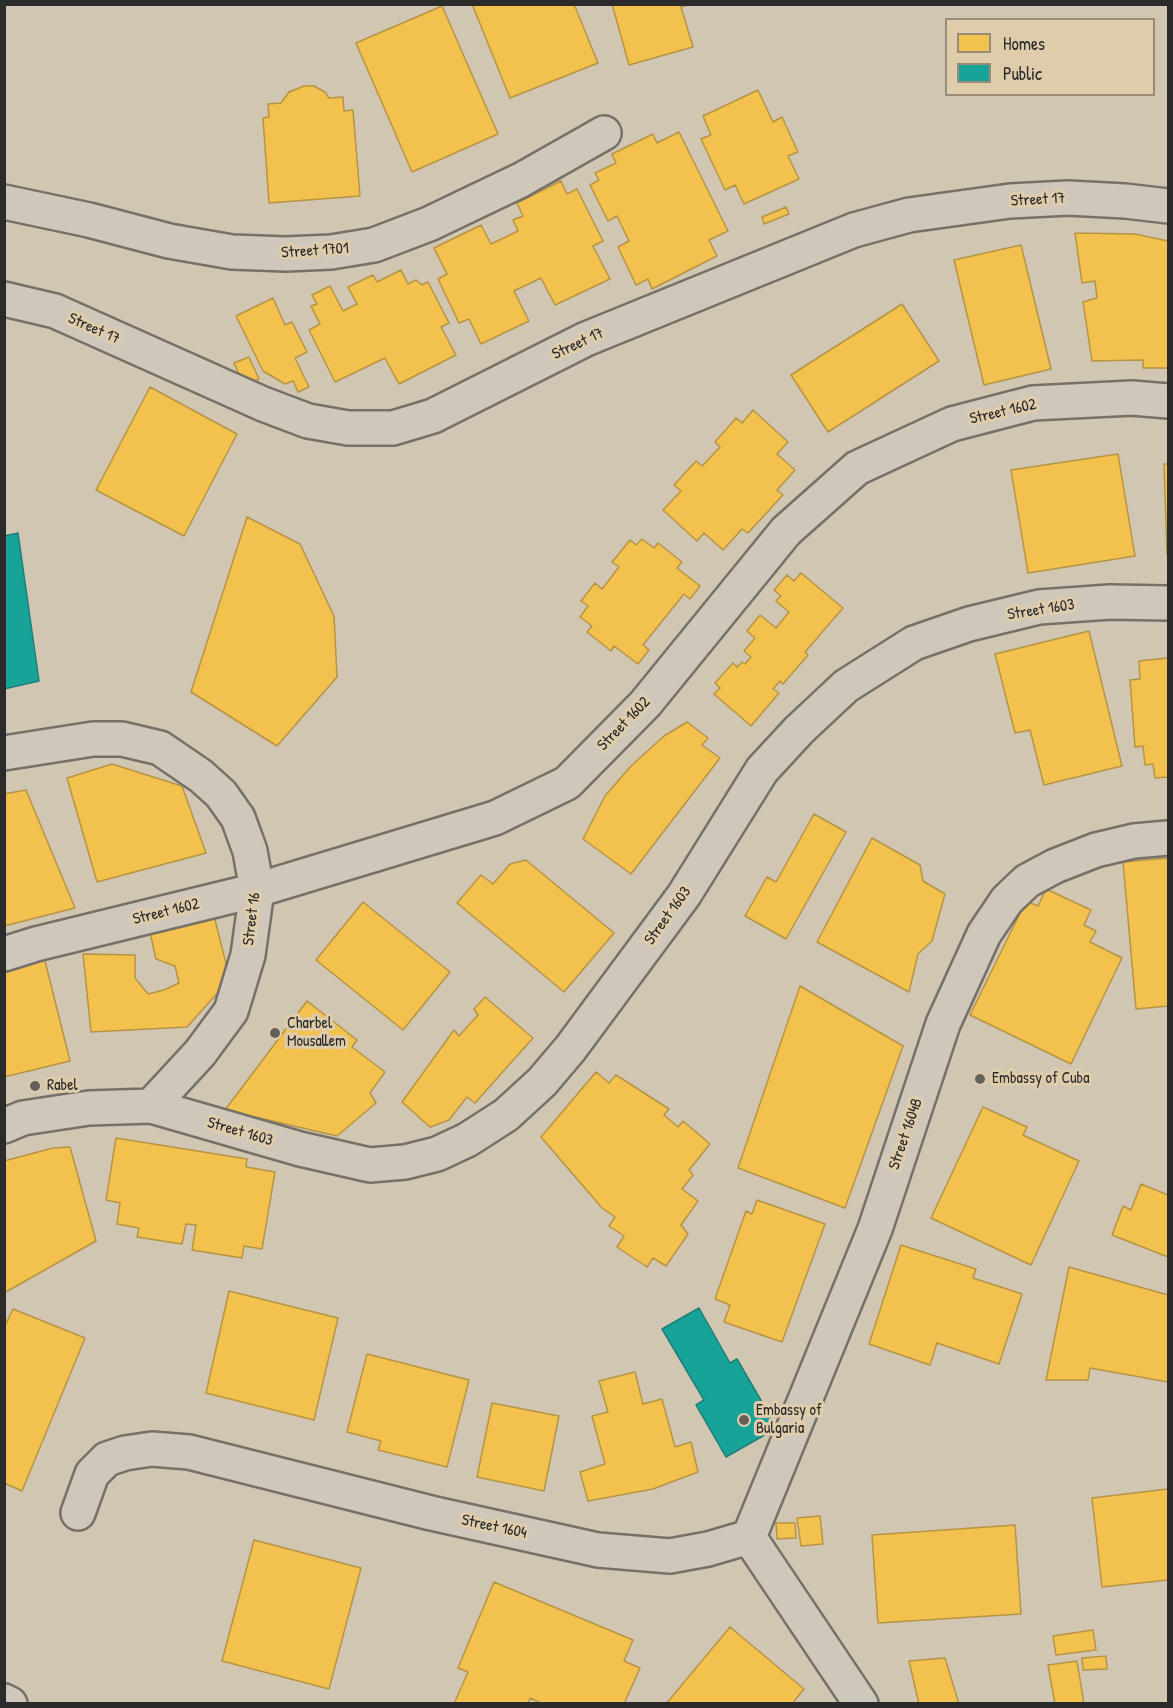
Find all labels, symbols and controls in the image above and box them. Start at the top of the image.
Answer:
legend [945,18,1155,96]
text: Homes [1003,31,1045,56]
text: Public [1003,61,1042,86]
street label: Street 17 [1010,189,1066,211]
street label: Street 1701 [281,239,349,263]
street label: Street 17 [65,309,123,349]
street label: Street 17 [549,324,607,364]
street label: Street 1602 [968,395,1038,429]
street label: Street 1603 [1006,595,1076,625]
street label: Street 1602 [594,693,654,755]
street label: Street 1603 [640,883,696,949]
street label: Street 16 [239,891,265,947]
street label: Street 1602 [131,894,201,930]
place label: Charbel Mousallem [287,1014,346,1052]
marker: Charbel Mousallem [268,1026,282,1040]
place label: Embassy of Cuba [992,1069,1089,1089]
marker: Embassy of Cuba [973,1072,987,1086]
place label: Rabel [47,1076,78,1096]
marker: Rabel [28,1079,42,1093]
street label: Street 1604B [885,1096,927,1172]
street label: Street 1603 [205,1113,275,1151]
place label: Embassy of Bulgaria [756,1401,822,1439]
marker: Embassy of Bulgaria [737,1413,751,1427]
street label: Street 1604 [460,1511,528,1543]

